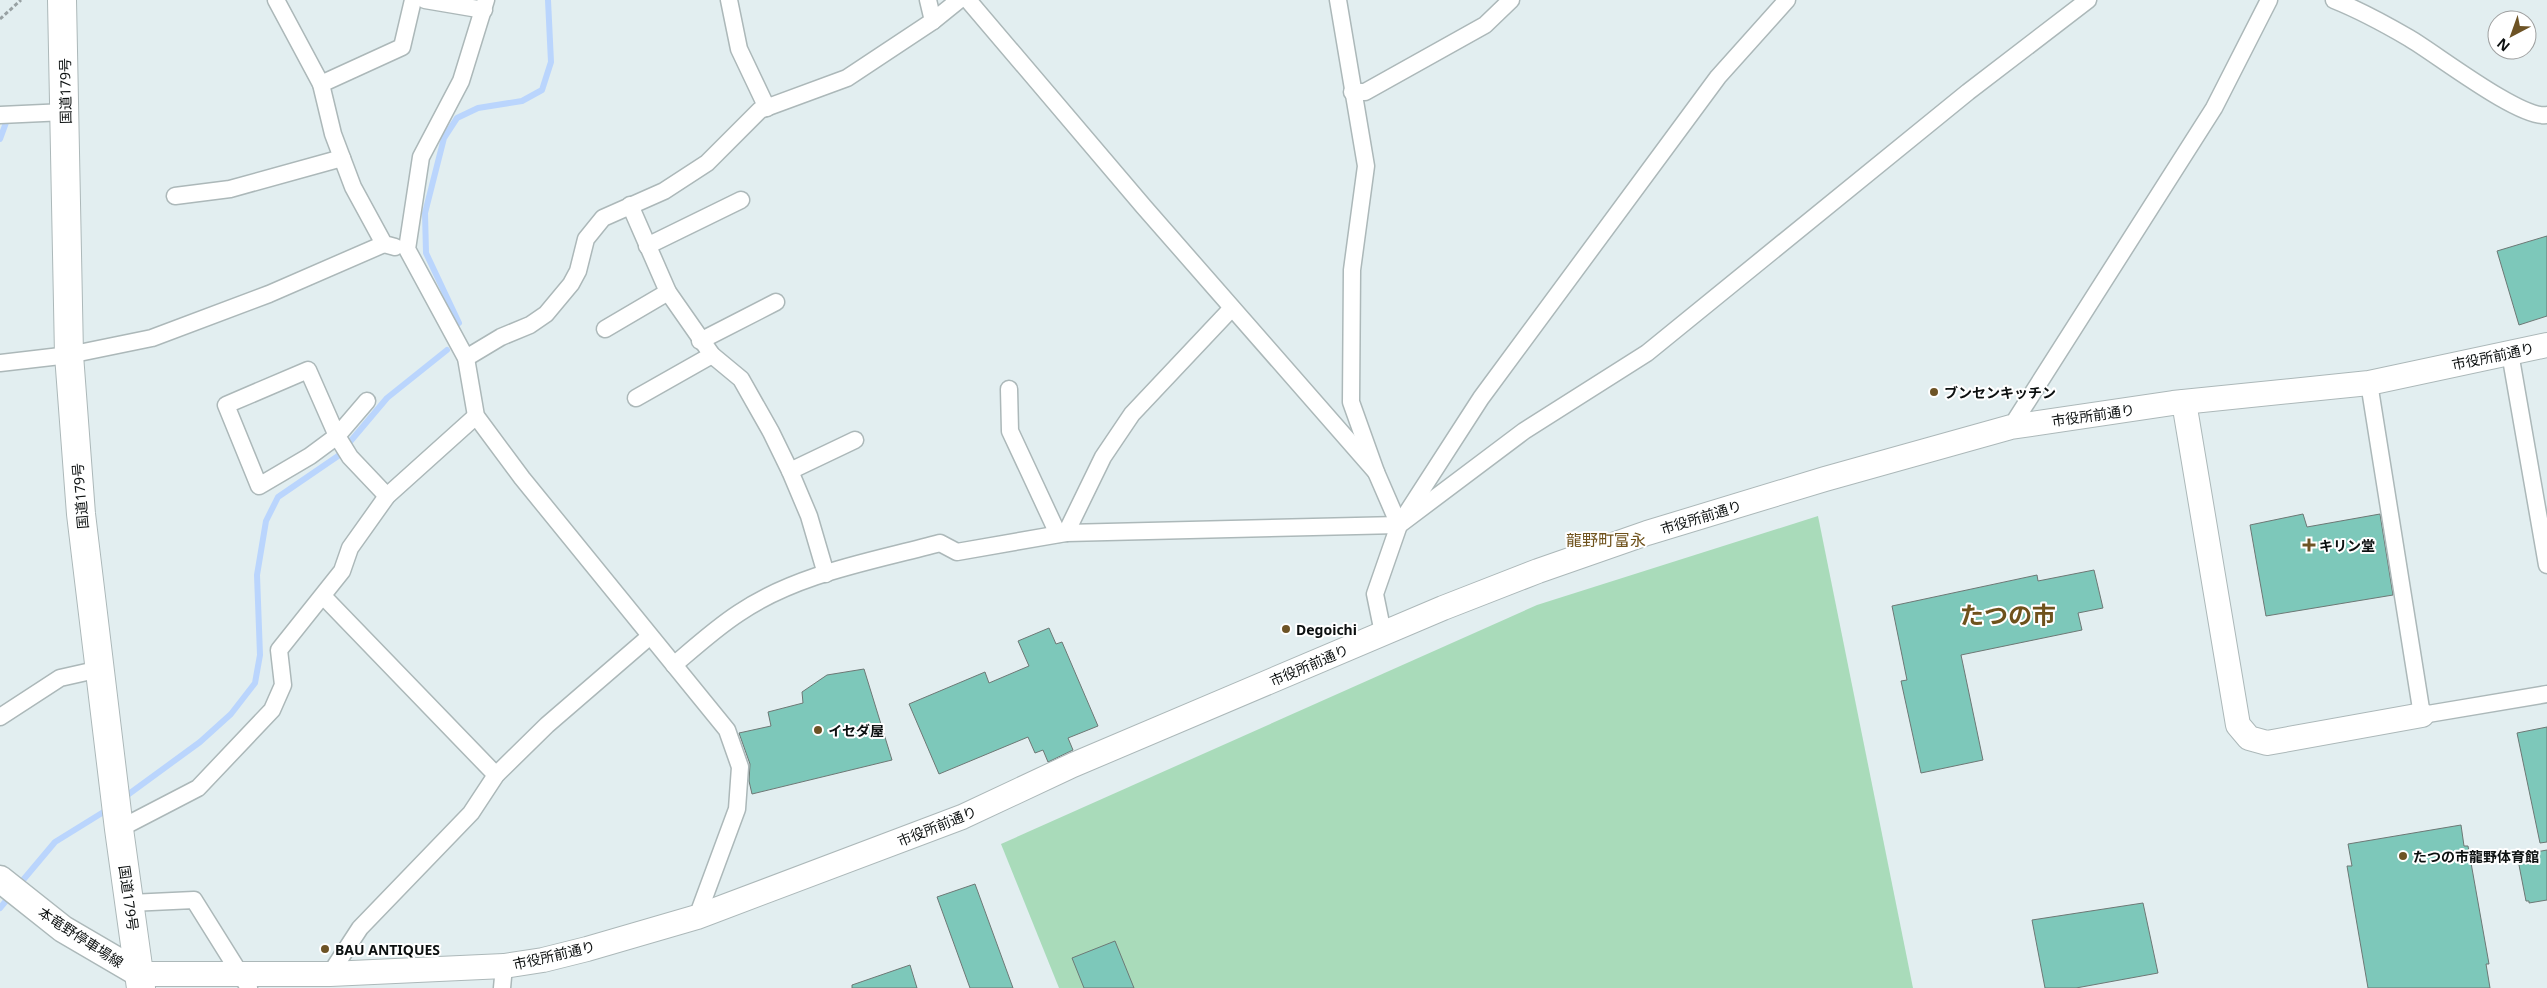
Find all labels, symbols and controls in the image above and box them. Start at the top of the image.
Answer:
north arrow [2487,10,2537,60]
text: N [2493,34,2514,56]
street label: 国道179号 [55,58,75,124]
street label: 市役所前通り [2450,338,2536,374]
place label: ブンセンキッチン [1944,383,2056,402]
marker: ブンセンキッチン [1928,386,1940,398]
street label: 市役所前通り [2050,400,2136,430]
street label: 国道179号 [68,462,92,530]
street label: 市役所前通り [1658,496,1744,538]
district label: 龍野町富永 [1566,529,1646,551]
place label: キリン堂 [2319,536,2375,555]
marker: キリン堂 [2303,539,2315,551]
district label: たつの市 [1960,598,2056,631]
place label: Degoichi [1296,620,1357,639]
marker: Degoichi [1280,623,1292,635]
street label: 市役所前通り [1267,640,1351,690]
place label: イセダ屋 [828,721,884,740]
marker: イセダ屋 [812,724,824,736]
street label: 市役所前通り [894,801,980,851]
place label: たつの市龍野体育館 [2413,847,2539,866]
marker: たつの市龍野体育館 [2397,850,2409,862]
street label: 国道179号 [115,864,143,932]
street label: 本竜野停車場線 [35,902,127,972]
street label: 市役所前通り [511,936,597,974]
place label: BAU ANTIQUES [335,940,440,959]
marker: BAU ANTIQUES [319,943,331,955]

